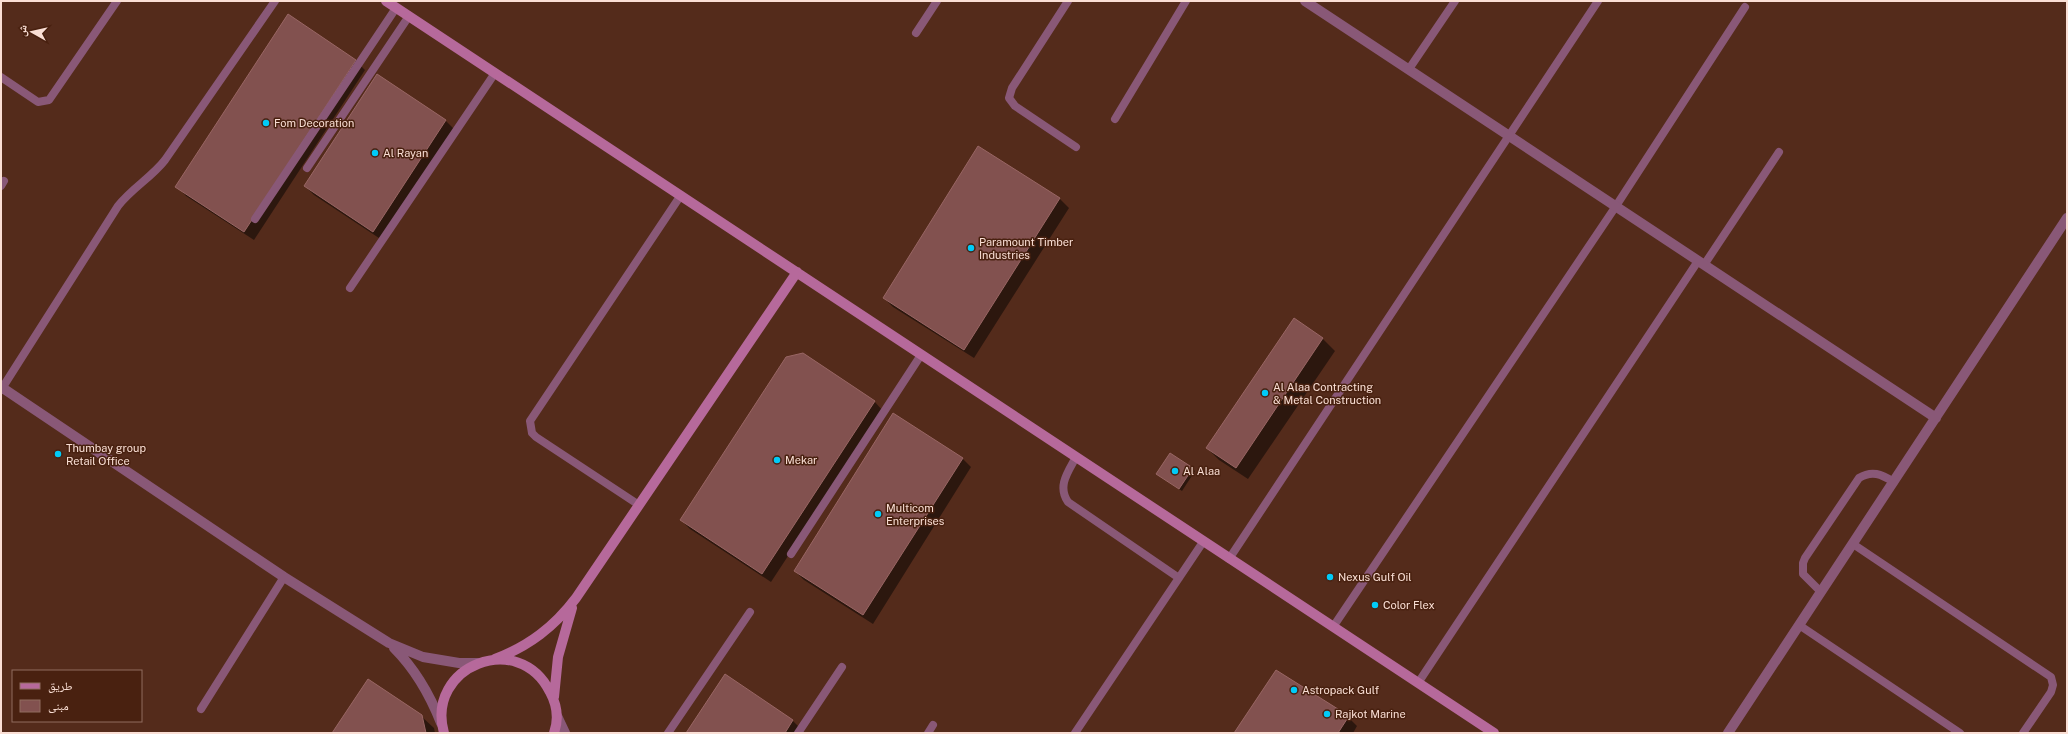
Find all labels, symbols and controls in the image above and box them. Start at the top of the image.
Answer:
north arrow [12,12,52,52]
text: ش [15,24,31,38]
place label: Fom Decoration [274,117,354,129]
marker: Fom Decoration [261,118,271,128]
place label: Al Rayan [383,147,428,159]
marker: Al Rayan [370,148,380,158]
place label: Paramount Timber Industries [979,236,1073,261]
marker: Paramount Timber Industries [966,243,976,253]
place label: Al Alaa Contracting & Metal Construction [1273,381,1381,406]
marker: Al Alaa Contracting & Metal Construction [1260,388,1270,398]
place label: Thumbay group Retail Office [66,442,146,467]
marker: Thumbay group Retail Office [53,449,63,459]
place label: Mekar [785,454,817,466]
marker: Mekar [772,455,782,465]
place label: Al Alaa [1183,465,1220,477]
marker: Al Alaa [1170,466,1180,476]
place label: Multicom Enterprises [886,502,945,527]
marker: Multicom Enterprises [873,509,883,519]
place label: Nexus Gulf Oil [1338,571,1412,583]
marker: Nexus Gulf Oil [1325,572,1335,582]
place label: Color Flex [1383,599,1435,611]
marker: Color Flex [1370,600,1380,610]
legend [12,670,142,722]
text: طريق [48,679,73,693]
place label: Astropack Gulf [1302,684,1380,696]
marker: Astropack Gulf [1289,685,1299,695]
text: مبنى [48,699,69,713]
place label: Rajkot Marine [1335,708,1406,720]
marker: Rajkot Marine [1322,709,1332,719]

